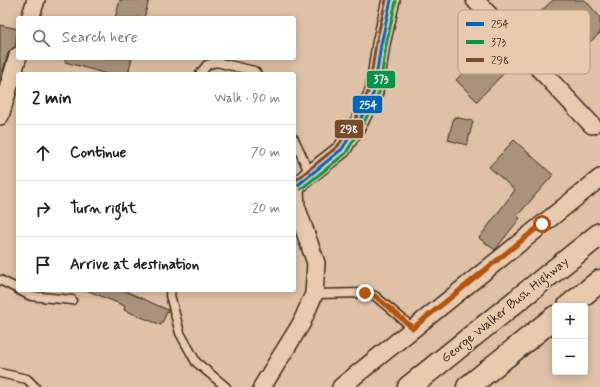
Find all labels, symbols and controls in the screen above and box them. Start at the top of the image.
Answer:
legend [458,10,590,74]
search box [16,16,296,60]
text: 254 [491,18,509,32]
icon: search [30,27,52,49]
text: Search here [62,28,138,48]
text: 373 [491,36,507,50]
text: 298 [491,54,509,68]
line badge: 373 [366,70,396,89]
text: 373 [374,73,389,87]
text: 2 min [32,87,72,109]
text: Walk · 90 m [214,90,280,107]
line badge: 254 [352,95,383,114]
text: 254 [359,99,377,113]
line badge: 298 [334,119,364,139]
text: 298 [340,123,358,137]
icon: ahead [32,142,54,164]
text: Continue [70,143,126,163]
text: 70 m [251,144,280,161]
icon: right [32,198,54,220]
text: Turn right [70,199,137,219]
text: 20 m [252,200,280,217]
route start [533,215,551,233]
street label: George Walker Bush Highway [438,253,574,368]
icon: arrive [32,254,54,276]
text: Arrive at destination [70,255,199,275]
route end [356,284,374,302]
map controls [552,303,588,375]
button: + [552,303,588,339]
button: − [552,339,588,375]

